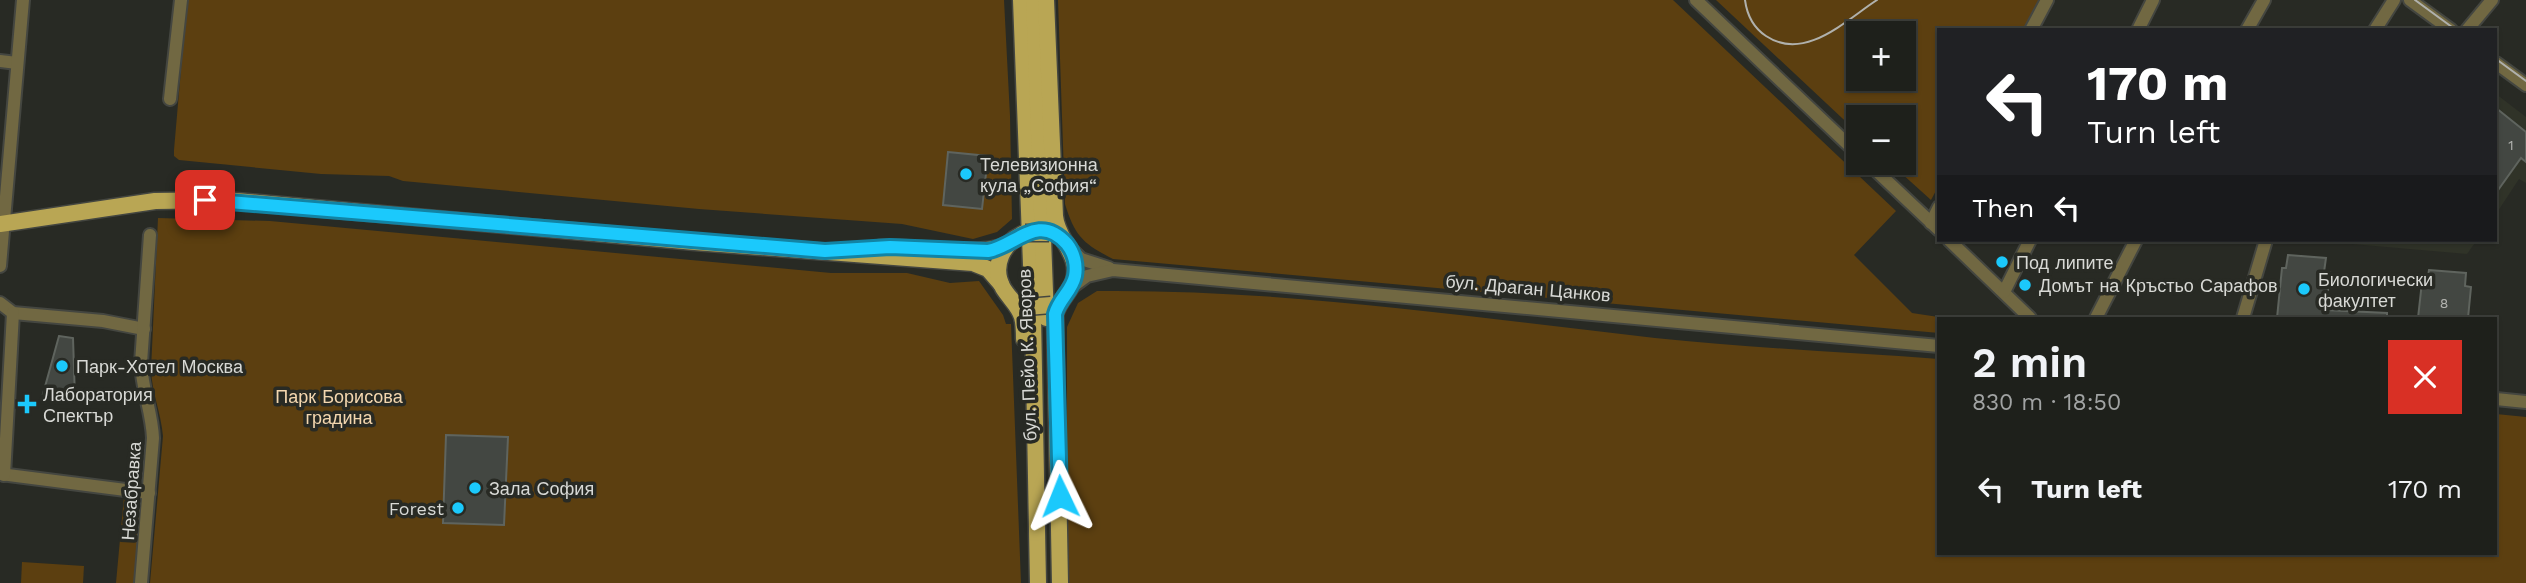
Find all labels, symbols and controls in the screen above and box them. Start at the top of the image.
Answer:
map controls [1846,21,1916,175]
button: + [1846,21,1916,91]
text: 170 m [2087,54,2228,112]
icon: left [1972,56,2063,147]
button: − [1846,105,1916,175]
text: Turn left [2087,113,2220,151]
house number: 1 [2508,137,2514,153]
place label: Телевизионна кула „София“ [980,154,1099,196]
marker: Телевизионна кула „София“ [958,166,974,182]
pin [175,170,235,230]
icon: arrive [186,181,224,219]
icon: left [2048,189,2086,227]
text: Then [1972,193,2034,223]
place label: Под липите [2016,252,2114,273]
marker: Под липите [1994,254,2010,270]
street label: бул. Пейо К. Яворов [1013,268,1041,442]
place label: Биологически факултет [2318,269,2433,311]
street label: бул. Драган Цанков [1445,270,1611,306]
place label: Домът на Кръстьо Сарафов [2039,275,2278,296]
marker: Домът на Кръстьо Сарафов [2017,277,2033,293]
marker: Биологически факултет [2296,281,2312,297]
house number: 8 [2440,295,2448,311]
text: 2 min [1972,338,2087,387]
button: close [2388,340,2462,414]
place label: Парк-Хотел Москва [76,356,244,377]
marker: Парк-Хотел Москва [54,358,70,374]
place label: Лаборатория Спектър [43,384,153,426]
park label: Парк Борисова градина [275,386,404,428]
text: 830 m · 18:50 [1972,389,2121,416]
marker: Лаборатория Спектър [17,394,37,414]
street label: Незабравка [117,440,145,541]
position arrow [1023,459,1097,533]
icon: left [1972,470,2010,508]
text: Turn left [2031,474,2142,504]
text: 170 m [2388,474,2462,504]
place label: Зала София [489,478,594,499]
marker: Зала София [467,480,483,496]
place label: Forest [389,498,444,519]
marker: Forest [450,500,466,516]

